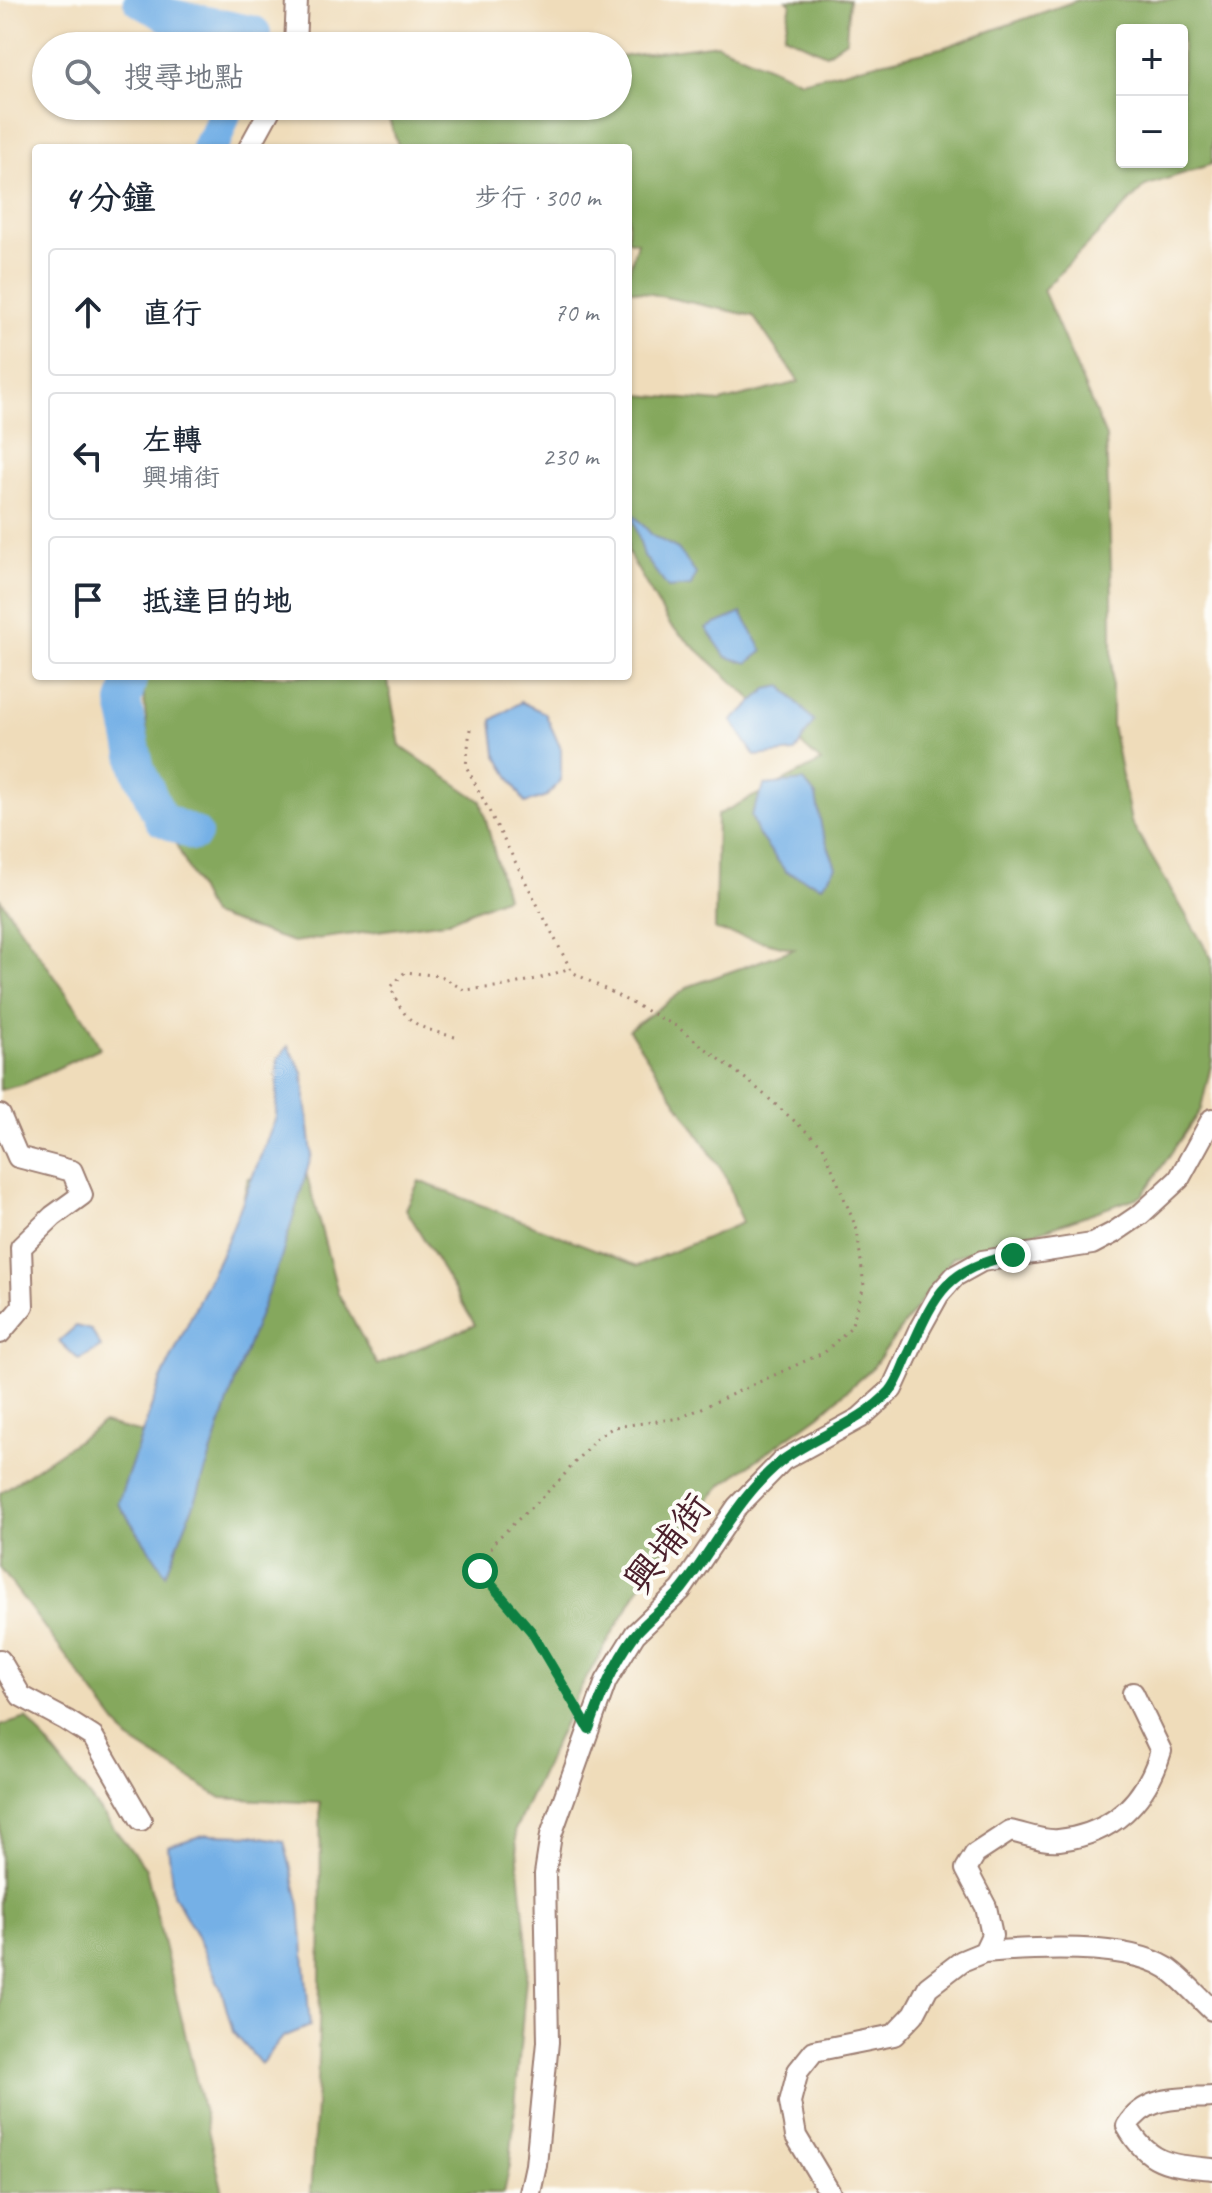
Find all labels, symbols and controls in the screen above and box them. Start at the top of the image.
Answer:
map controls [1116,24,1188,168]
button: + [1116,24,1188,96]
search box [32,32,632,120]
icon: search [60,54,104,98]
text: 搜尋地點 [124,58,244,96]
button: − [1116,96,1188,168]
text: 4 分鐘 [64,176,156,219]
text: 步行 · 300 m [475,181,600,214]
icon: ahead [66,290,110,334]
text: 直行 [142,294,202,332]
text: 70 m [554,296,598,329]
text: 左轉 [142,421,202,459]
icon: left [66,434,110,478]
text: 230 m [542,440,598,473]
text: 興埔街 [142,461,220,494]
icon: arrive [66,578,110,622]
text: 抵達目的地 [142,582,292,620]
route end [995,1237,1031,1273]
street label: 興埔街 [614,1484,721,1603]
route start [462,1553,498,1589]

